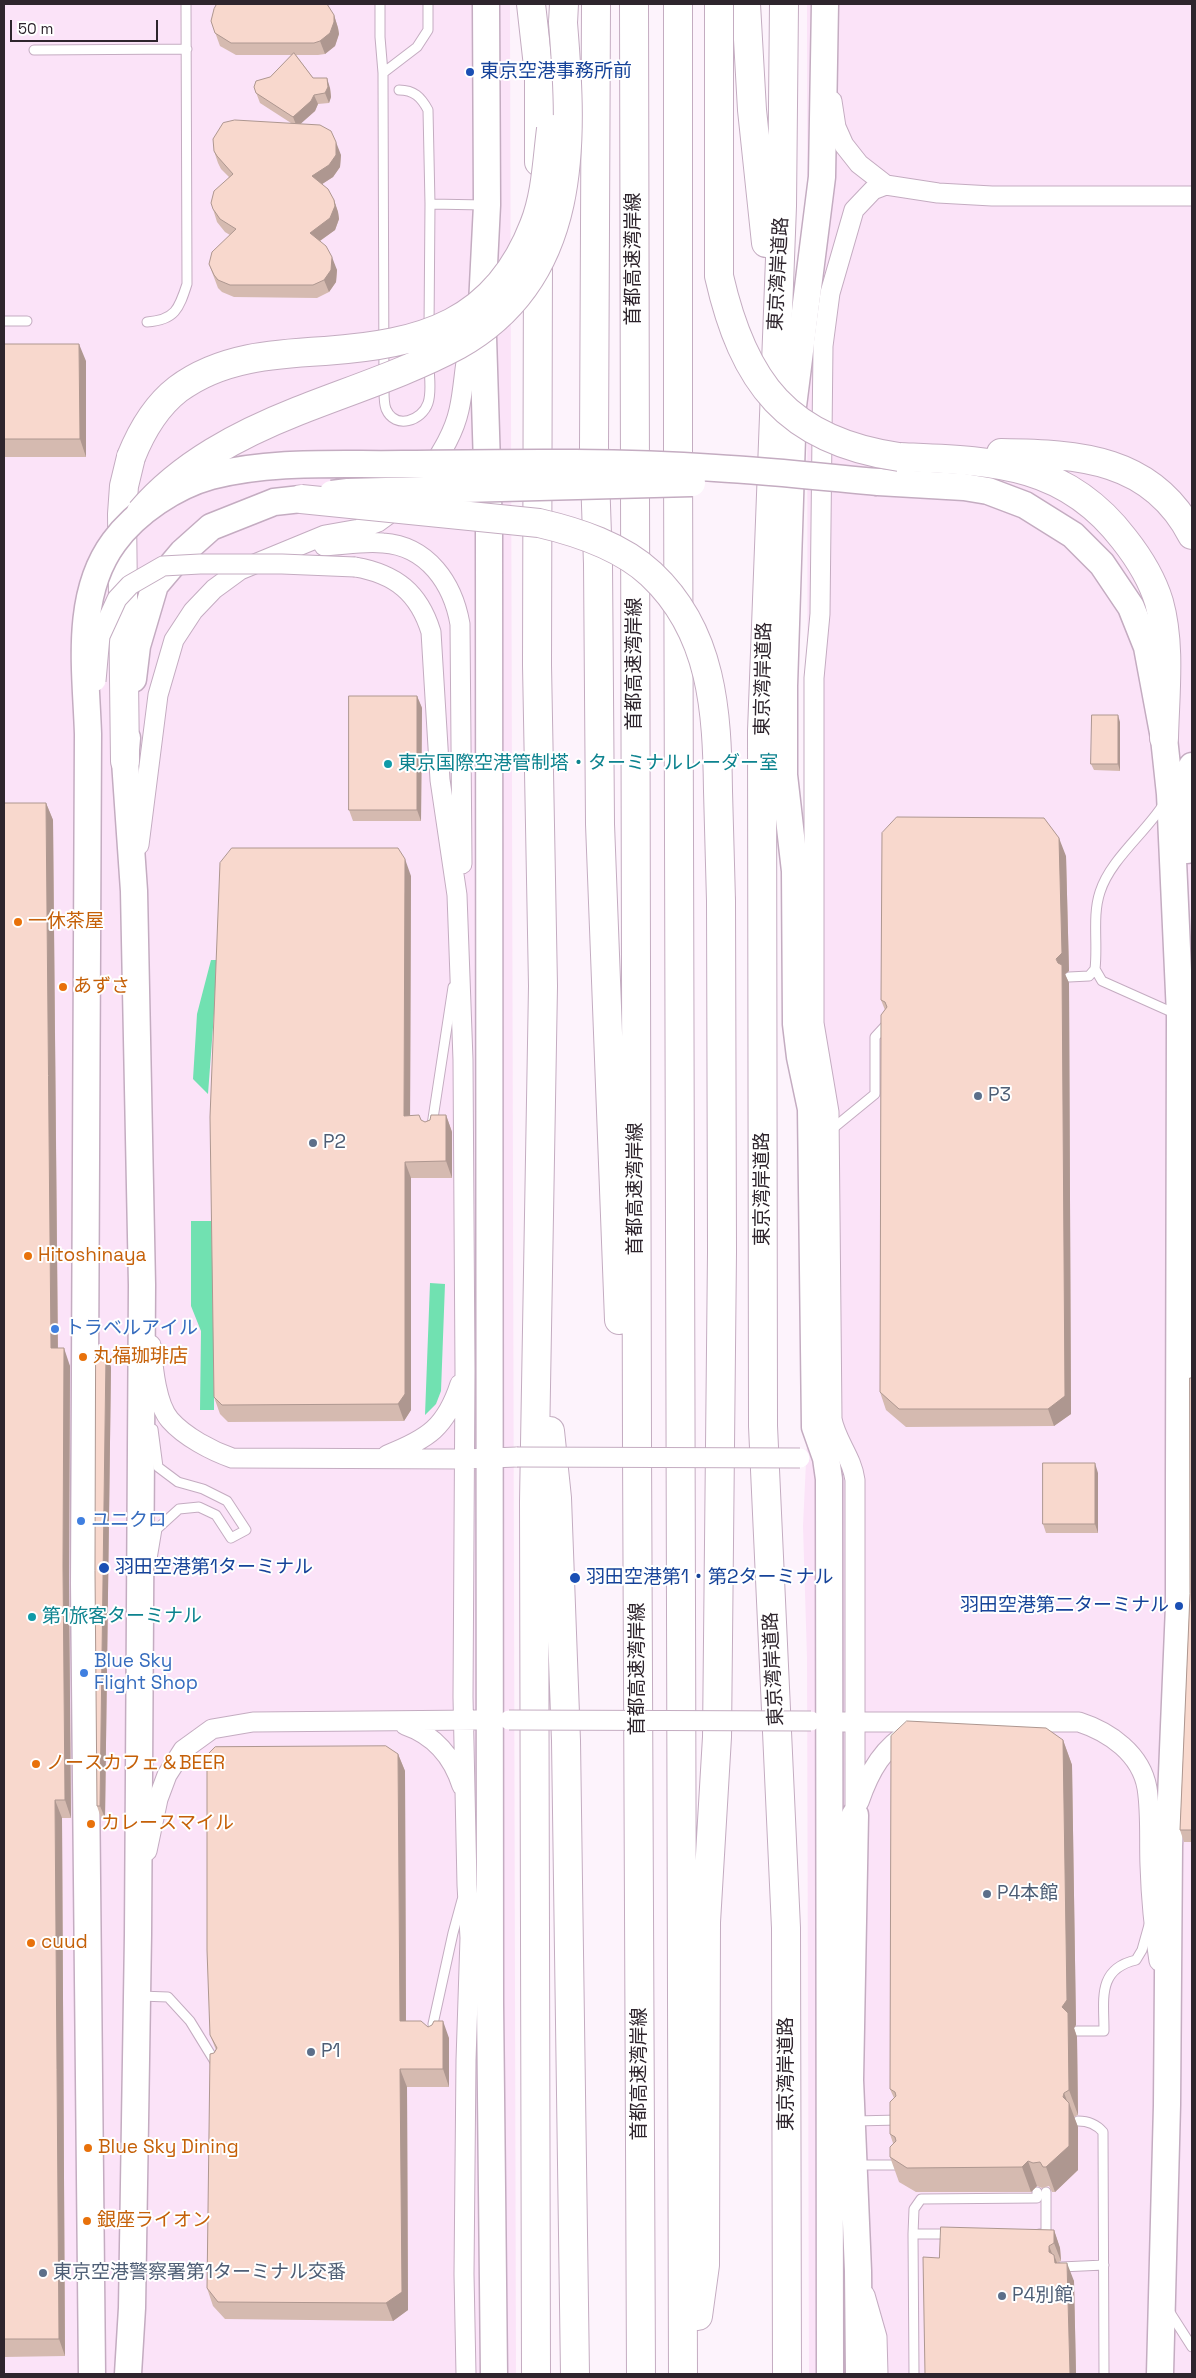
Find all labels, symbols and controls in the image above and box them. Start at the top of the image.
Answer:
scale bar [12,10,160,42]
text: 50 m [18,19,53,38]
place label: 東京空港事務所前 [480,61,632,83]
marker: 東京空港事務所前 [464,66,476,78]
street label: 首都高速湾岸線 [623,193,645,325]
street label: 東京湾岸道路 [765,216,793,332]
street label: 首都高速湾岸線 [624,598,646,730]
street label: 東京湾岸道路 [752,622,776,736]
place label: 東京国際空港管制塔・ターミナルレーダー室 [398,753,778,775]
marker: 東京国際空港管制塔・ターミナルレーダー室 [382,758,394,770]
place label: 一休茶屋 [28,911,104,933]
marker: 一休茶屋 [12,916,24,928]
place label: あずさ [73,976,130,998]
marker: あずさ [57,981,69,993]
place label: P3 [988,1085,1011,1107]
marker: P3 [972,1090,984,1102]
street label: 首都高速湾岸線 [625,1123,647,1255]
place label: P2 [323,1132,346,1154]
street label: 東京湾岸道路 [752,1132,774,1246]
marker: P2 [307,1137,319,1149]
place label: Hitoshinaya [38,1245,146,1267]
marker: Hitoshinaya [22,1250,34,1262]
place label: トラベルアイル [65,1318,198,1340]
marker: トラベルアイル [49,1323,61,1335]
place label: 丸福珈琲店 [93,1346,188,1368]
marker: 丸福珈琲店 [77,1351,89,1363]
place label: ユニクロ [91,1510,167,1532]
marker: ユニクロ [75,1515,87,1527]
place label: 羽田空港第1ターミナル [115,1557,313,1579]
marker: 羽田空港第1ターミナル [97,1561,111,1575]
place label: 羽田空港第1・第2ターミナル [586,1567,833,1589]
marker: 羽田空港第1・第2ターミナル [568,1571,582,1585]
place label: 羽田空港第二ターミナル [960,1595,1169,1617]
marker: 羽田空港第二ターミナル [1173,1600,1185,1612]
street label: 首都高速湾岸線 [627,1603,649,1735]
place label: 第1旅客ターミナル [42,1606,202,1628]
marker: 第1旅客ターミナル [26,1611,38,1623]
street label: 東京湾岸道路 [760,1611,788,1727]
place label: Blue Sky Flight Shop [94,1651,198,1695]
marker: Blue Sky Flight Shop [78,1667,90,1679]
place label: ノースカフェ＆BEER [46,1753,225,1775]
marker: ノースカフェ＆BEER [30,1758,42,1770]
place label: カレースマイル [101,1813,234,1835]
marker: カレースマイル [85,1818,97,1830]
place label: P4本館 [997,1883,1058,1905]
marker: P4本館 [981,1888,993,1900]
place label: cuud [41,1932,88,1954]
marker: cuud [25,1937,37,1949]
street label: 首都高速湾岸線 [629,2008,651,2140]
street label: 東京湾岸道路 [776,2017,798,2131]
place label: P1 [321,2041,340,2063]
marker: P1 [305,2046,317,2058]
place label: Blue Sky Dining [98,2137,239,2159]
marker: Blue Sky Dining [82,2142,94,2154]
place label: 銀座ライオン [97,2210,211,2232]
marker: 銀座ライオン [81,2215,93,2227]
place label: 東京空港警察署第1ターミナル交番 [53,2262,346,2284]
marker: 東京空港警察署第1ターミナル交番 [37,2267,49,2279]
place label: P4別館 [1012,2285,1073,2307]
marker: P4別館 [996,2290,1008,2302]

